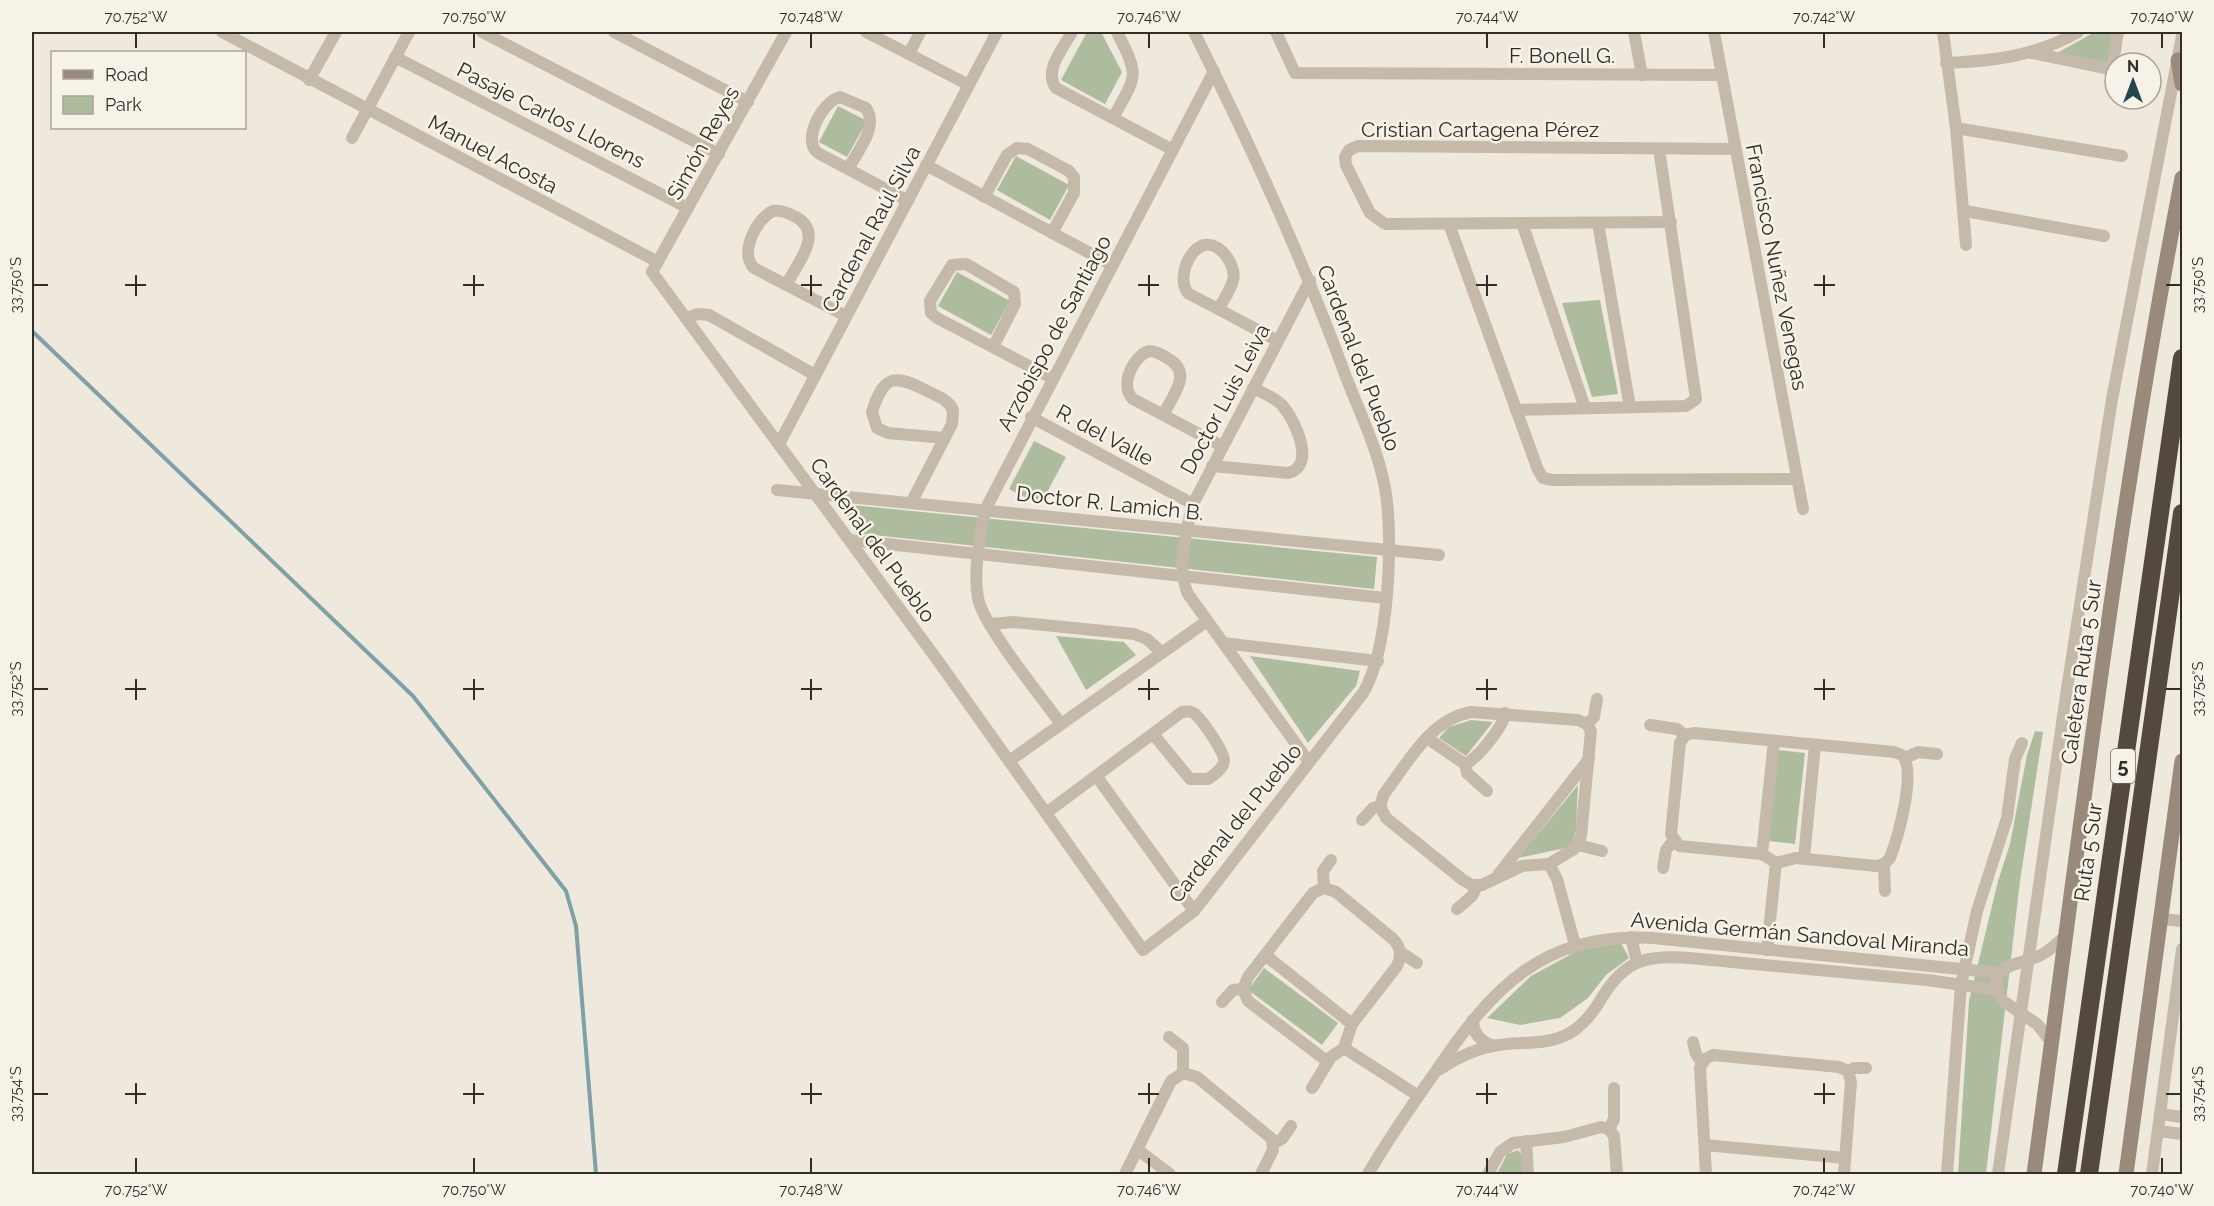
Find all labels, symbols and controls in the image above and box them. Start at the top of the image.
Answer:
text: 70.752°W [105,8,168,26]
text: 70.750°W [442,8,506,26]
text: 70.748°W [779,8,843,26]
text: 70.746°W [1117,8,1181,26]
text: 70.744°W [1456,8,1519,26]
text: 70.742°W [1793,8,1855,26]
text: 70.740°W [2130,8,2194,26]
street label: F. Bonell G. [1509,43,1615,68]
legend [51,51,246,129]
north arrow [2103,51,2163,111]
street label: Pasaje Carlos Llorens [453,57,649,173]
text: N [2127,57,2139,76]
text: Road [105,64,148,85]
street label: Simón Reyes [662,82,744,204]
text: Park [105,94,142,115]
street label: Manuel Acosta [424,109,562,199]
street label: Cristian Cartagena Pérez [1361,117,1599,142]
street label: Cardenal Raúl Silva [816,141,926,317]
street label: Francisco Nuñez Venegas [1741,142,1813,392]
street label: Arzobispo de Santiago [992,231,1116,435]
text: 33.750°S [7,257,25,313]
text: 33.750°S [2189,257,2207,313]
street label: Cardenal del Pueblo [1312,261,1406,455]
street label: Doctor Luis Leiva [1175,320,1275,478]
street label: R. del Valle [1052,399,1158,471]
street label: Cardenal del Pueblo [805,453,941,627]
street label: Doctor R. Lamich B. [1015,481,1205,525]
street label: Caletera Ruta 5 Sur [2056,577,2106,766]
text: 33.752°S [7,661,25,717]
text: 33.752°S [2189,661,2207,717]
street label: Cardenal del Pueblo [1163,738,1307,908]
road number: 5 [2111,749,2135,783]
street label: Ruta 5 Sur [2069,801,2107,903]
street label: Avenida Germán Sandoval Miranda [1630,907,1970,961]
text: 33.754°S [7,1066,25,1122]
text: 33.754°S [2189,1066,2207,1122]
text: 70.752°W [105,1181,168,1199]
text: 70.750°W [442,1181,506,1199]
text: 70.748°W [779,1181,843,1199]
text: 70.746°W [1117,1181,1181,1199]
text: 70.744°W [1456,1181,1519,1199]
text: 70.742°W [1793,1181,1855,1199]
text: 70.740°W [2130,1181,2194,1199]

